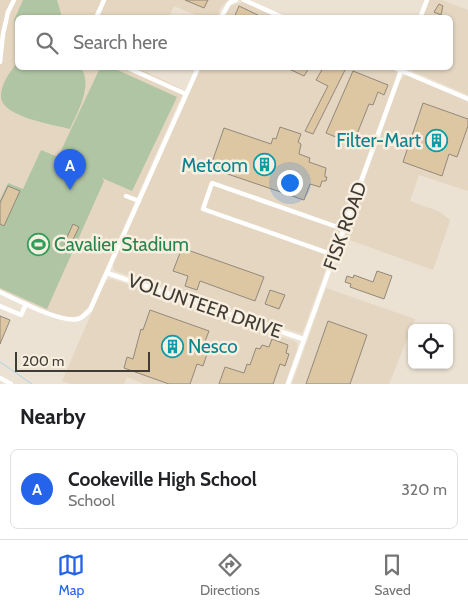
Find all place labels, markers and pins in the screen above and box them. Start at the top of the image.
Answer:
building icon: Filter-Mart [425,128,449,152]
place label: Filter-Mart [336,129,422,152]
pin: A [54,149,86,190]
building icon: Metcom [252,153,276,177]
place label: Metcom [181,154,248,177]
sports icon: Cavalier Stadium [26,232,50,256]
place label: Cavalier Stadium [54,233,189,256]
building icon: Nesco [160,334,184,358]
place label: Nesco [188,335,238,358]

